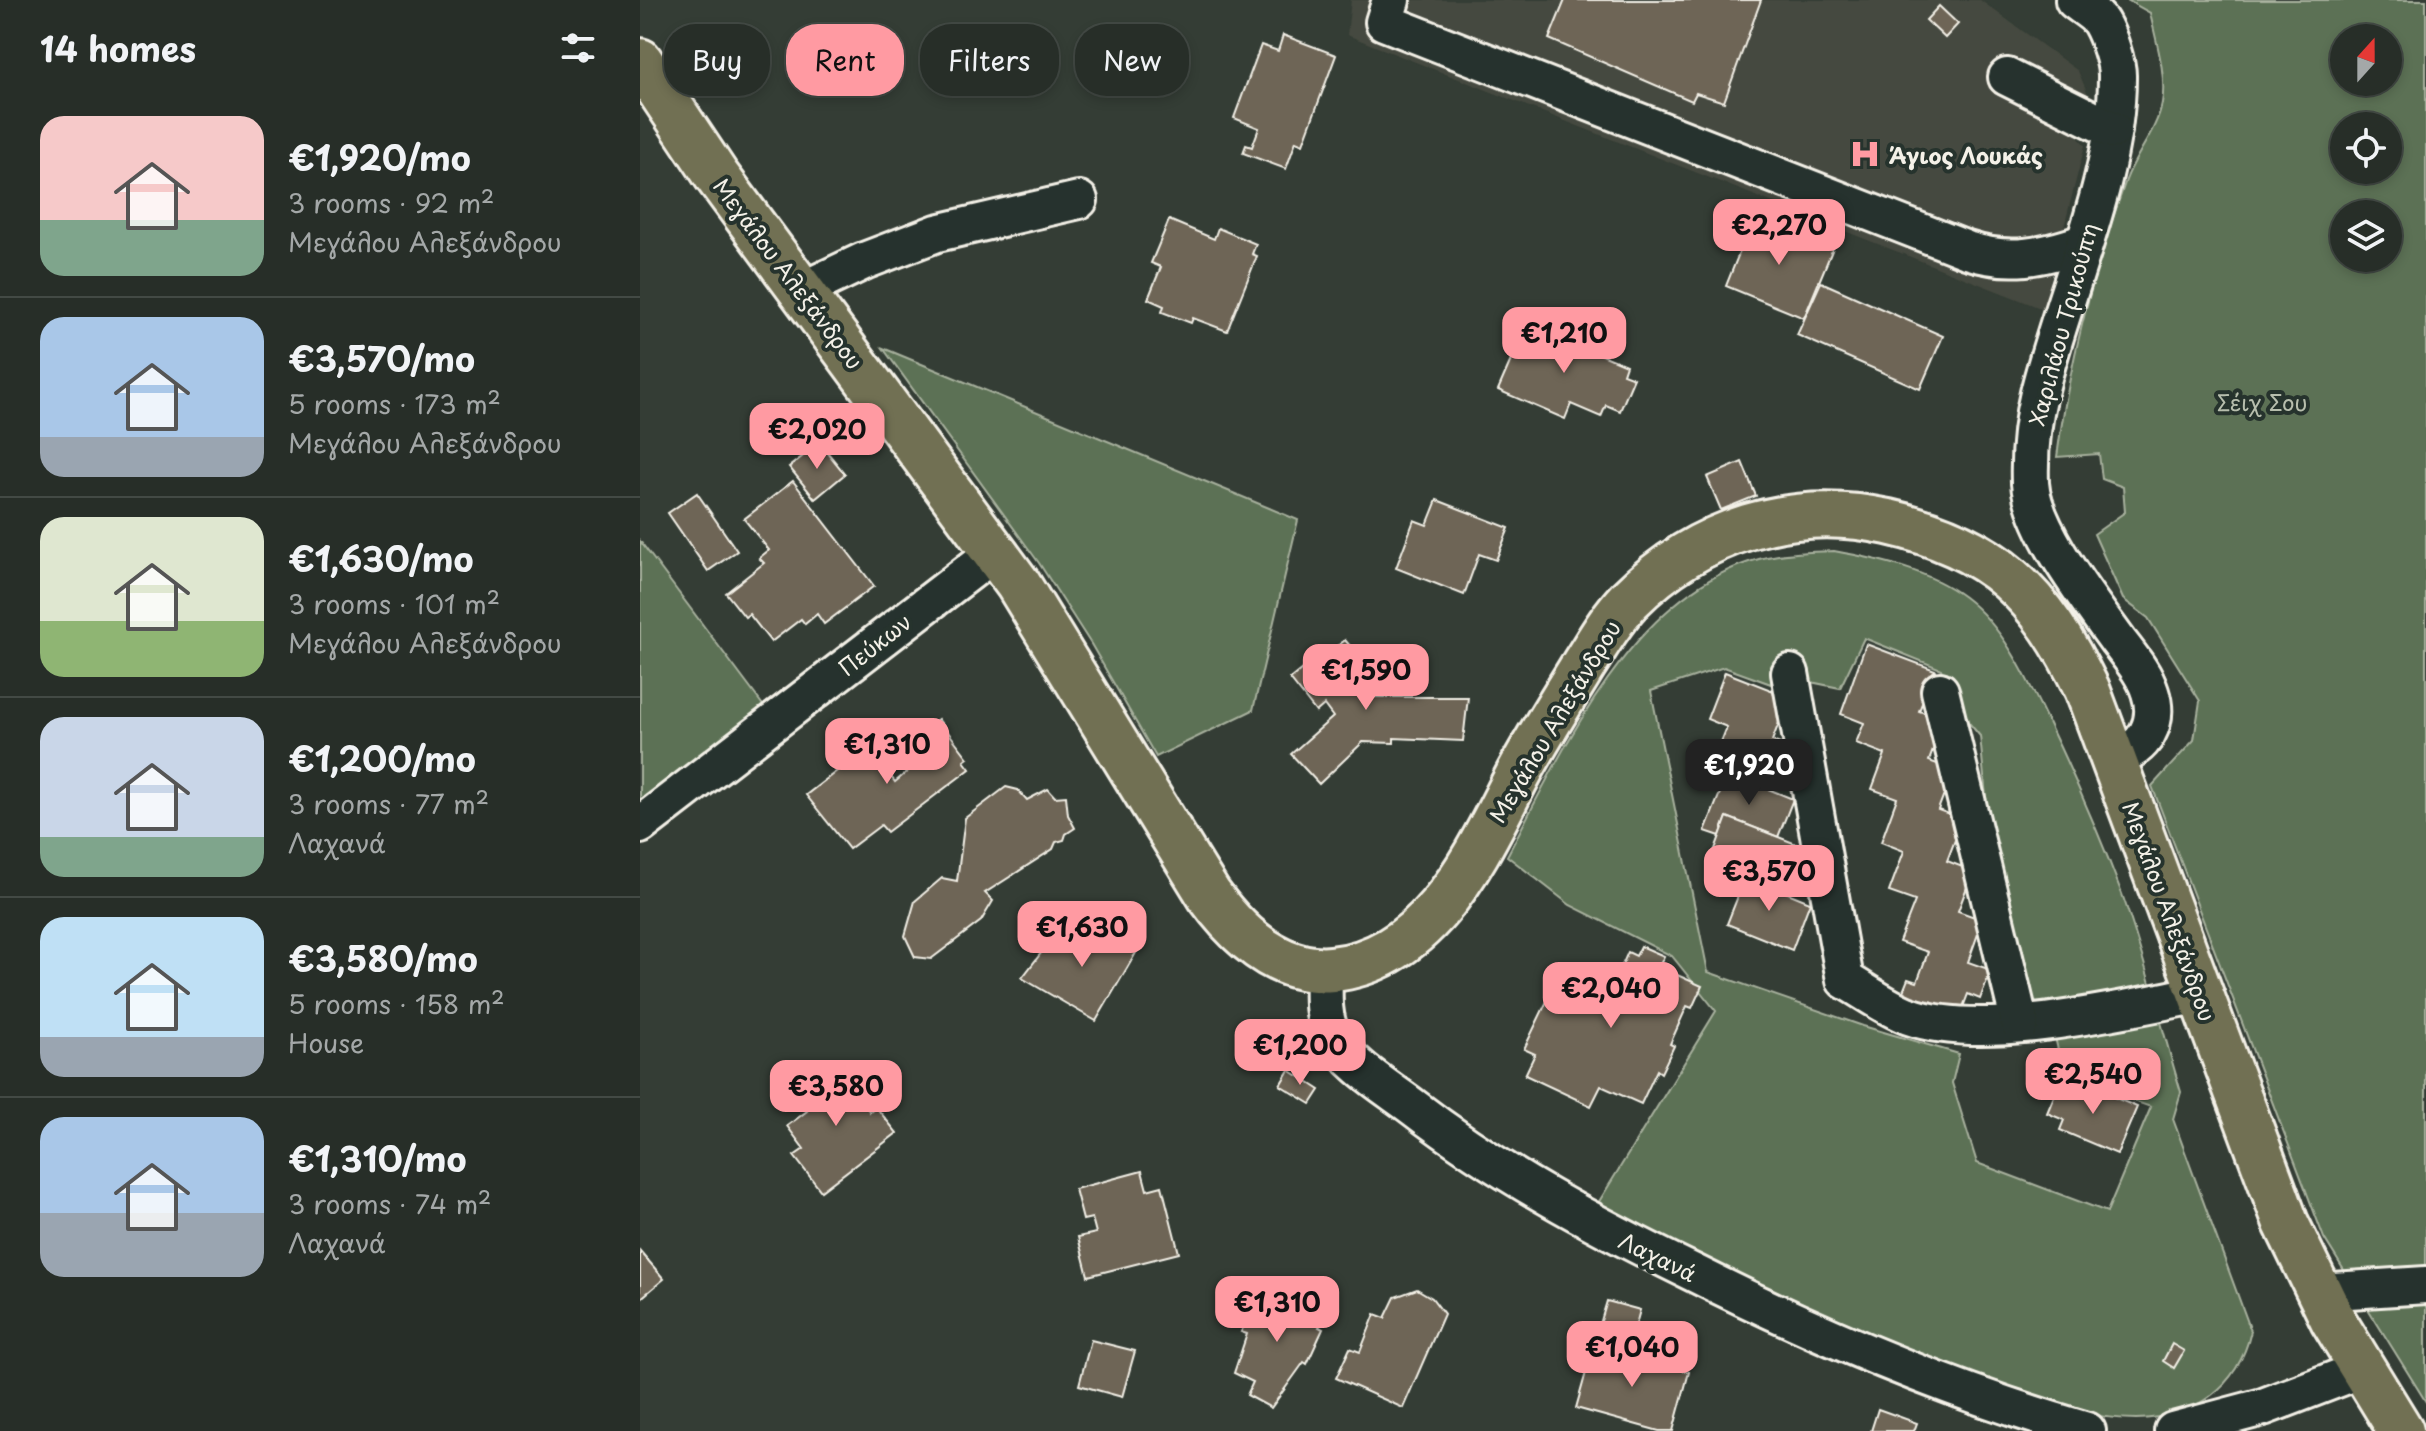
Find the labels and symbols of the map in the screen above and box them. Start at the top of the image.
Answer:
north arrow [2330,24,2402,96]
hospital icon: Άγιος Λουκάς [1848,137,1882,171]
place label: Άγιος Λουκάς [1889,138,2043,171]
street label: Μεγάλου Αλεξάνδρου [706,171,872,375]
pin: €2,270 [1714,199,1844,267]
street label: Χαριλάου Τρικούπη [2019,219,2105,429]
pin: €1,210 [1499,307,1629,375]
park label: Σέιχ Σου [2217,385,2307,418]
pin: €2,020 [752,403,882,471]
street label: Πεύκων [830,605,918,683]
street label: Μεγάλου Αλεξάνδρου [1480,613,1628,829]
pin: €1,590 [1301,644,1431,712]
pin: €1,310 [822,718,952,786]
pin: €1,920 [1684,739,1814,807]
street label: Μεγάλου Αλεξάνδρου [2115,797,2225,1025]
pin: €3,570 [1704,845,1834,913]
pin: €1,630 [1017,901,1147,969]
pin: €2,040 [1546,962,1676,1030]
pin: €1,200 [1235,1019,1365,1087]
pin: €2,540 [2028,1048,2158,1116]
pin: €3,580 [771,1060,901,1128]
street label: Λαχανά [1614,1223,1702,1289]
pin: €1,310 [1212,1276,1342,1344]
pin: €1,040 [1567,1321,1697,1389]

